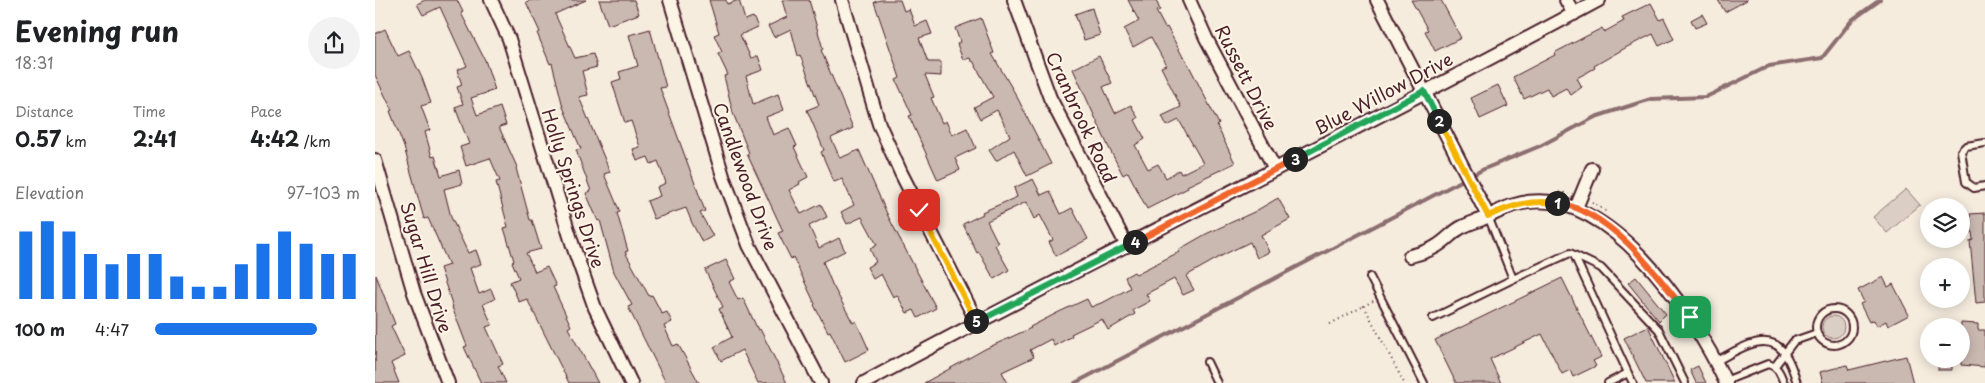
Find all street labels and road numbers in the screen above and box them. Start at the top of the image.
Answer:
street label: Russett Drive [1209,20,1285,134]
street label: Blue Willow Drive [1309,45,1457,141]
street label: Cranbrook Road [1040,47,1124,187]
street label: Candlewood Drive [707,98,785,254]
street label: Holly Springs Drive [535,105,613,271]
street label: Sugar Hill Drive [394,198,460,336]

